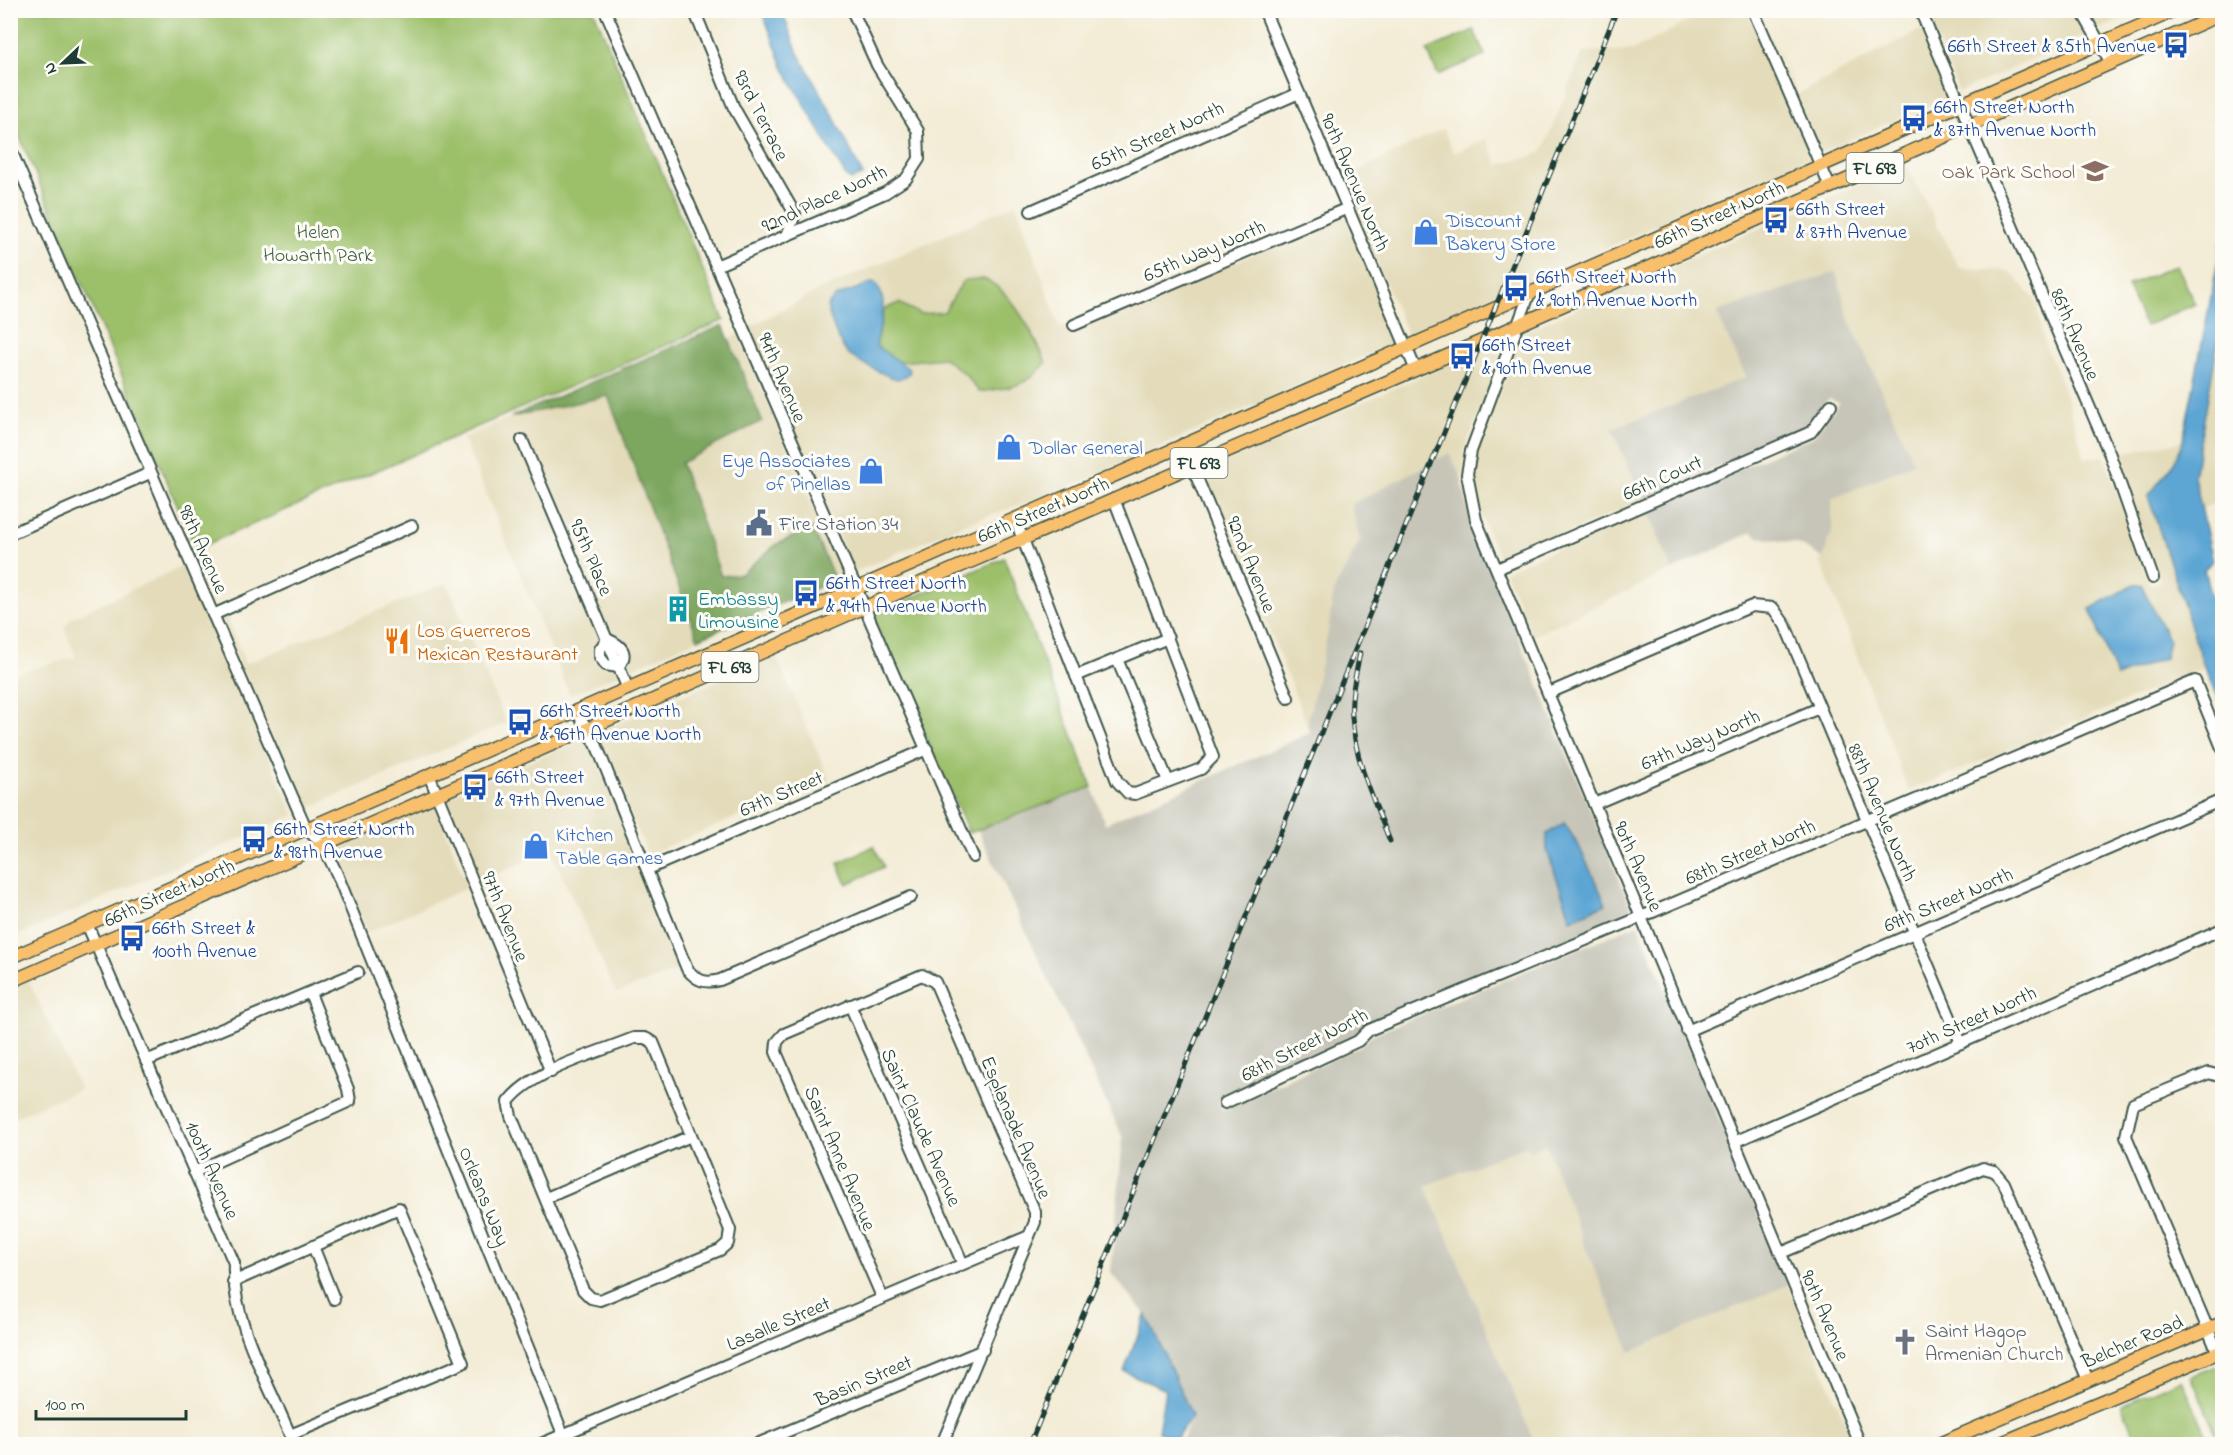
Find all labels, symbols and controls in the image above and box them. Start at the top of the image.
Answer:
bus stop icon: 66th Street & 85th Avenue [2161,30,2191,60]
north arrow [33,33,93,93]
place label: 66th Street & 85th Avenue [1948,33,2156,62]
text: N [38,58,64,78]
street label: 93rd Terrace [725,66,795,166]
place label: 66th Street North & 87th Avenue North [1934,94,2096,146]
street label: 65th Street North [1087,95,1229,180]
bus stop icon: 66th Street North & 87th Avenue North [1899,103,1929,133]
street label: 90th Avenue North [1312,110,1396,256]
road number: FL 693 [1846,153,1904,183]
school or university icon: Oak Park School [2080,156,2110,186]
street label: 92nd Place North [757,158,893,242]
place label: Oak Park School [1941,159,2075,188]
street label: 66th Street North [1650,174,1790,258]
place label: 66th Street & 87th Avenue [1796,196,1907,248]
bus stop icon: 66th Street & 87th Avenue [1761,205,1791,235]
place label: Discount Bakery Store [1445,208,1555,260]
street label: 65th Way North [1139,214,1271,291]
shop icon: Discount Bakery Store [1411,217,1441,247]
park label: Helen Howarth Park [263,219,373,271]
place label: 66th Street North & 90th Avenue North [1536,264,1697,316]
bus stop icon: 66th Street North & 90th Avenue North [1501,273,1531,303]
street label: 86th Avenue [2041,285,2106,385]
street label: 94th Avenue [749,328,813,428]
place label: 66th Street & 90th Avenue [1482,332,1592,384]
bus stop icon: 66th Street & 90th Avenue [1447,341,1477,371]
shop icon: Dollar General [994,432,1024,462]
place label: Dollar General [1028,435,1143,464]
place label: Eye Associates of Pinellas [722,448,851,500]
road number: FL 693 [1170,448,1228,478]
street label: 66th Court [1619,449,1708,510]
shop icon: Eye Associates of Pinellas [856,456,886,486]
street label: 66th Street North [974,470,1114,552]
street label: 98th Avenue [169,501,234,599]
public building icon: Fire Station 34 [744,508,774,538]
place label: Fire Station 34 [778,511,898,540]
street label: 92nd Avenue [1217,512,1282,618]
street label: 95th Place [561,515,619,601]
place label: 66th Street North & 94th Avenue North [826,570,987,622]
bus stop icon: 66th Street North & 94th Avenue North [791,578,821,608]
place label: Embassy Limousine [698,586,779,638]
building icon: Embassy Limousine [663,594,693,624]
place label: Los Guerreros Mexican Restaurant [417,618,578,670]
restaurant icon: Los Guerreros Mexican Restaurant [382,626,412,656]
road number: FL 693 [702,652,758,682]
place label: 66th Street North & 96th Avenue North [540,698,701,750]
street label: 67th Way North [1637,703,1765,779]
bus stop icon: 66th Street North & 96th Avenue North [505,707,535,737]
street label: 88th Avenue North [1839,739,1923,886]
place label: 66th Street & 97th Avenue [495,764,604,816]
street label: 67th Street [735,765,829,826]
bus stop icon: 66th Street & 97th Avenue [460,772,490,802]
street label: 68th Street North [1681,813,1821,894]
place label: 66th Street North & 98th Avenue [274,816,415,868]
street label: 90th Avenue [1605,817,1669,917]
place label: Kitchen Table Games [556,822,664,874]
bus stop icon: 66th Street North & 98th Avenue [239,824,269,854]
shop icon: Kitchen Table Games [521,831,551,861]
street label: 66th Street North [100,852,240,936]
street label: 69th Street North [1880,861,2018,942]
street label: 97th Avenue [472,867,535,967]
place label: 66th Street & 100th Avenue [152,915,257,967]
bus stop icon: 66th Street & 100th Avenue [117,923,147,953]
street label: 70th Street North [1902,980,2042,1063]
street label: 68th Street North [1237,1002,1374,1091]
street label: Saint Claude Avenue [872,1044,968,1212]
street label: Esplanade Avenue [972,1052,1058,1204]
street label: Saint Anne Avenue [795,1082,882,1236]
street label: 100th Avenue [176,1117,245,1225]
street label: Orleans Way [450,1143,516,1251]
street label: 90th Avenue [1792,1266,1856,1366]
street label: Lasalle Street [723,1290,836,1360]
street label: Belcher Road [2077,1309,2188,1378]
place label: Saint Hagop Armenian Church [1925,1318,2064,1370]
church icon: Saint Hagop Armenian Church [1890,1327,1920,1357]
street label: Basin Street [810,1349,917,1416]
scale bar [36,1383,186,1421]
text: 100 m [45,1393,85,1419]

